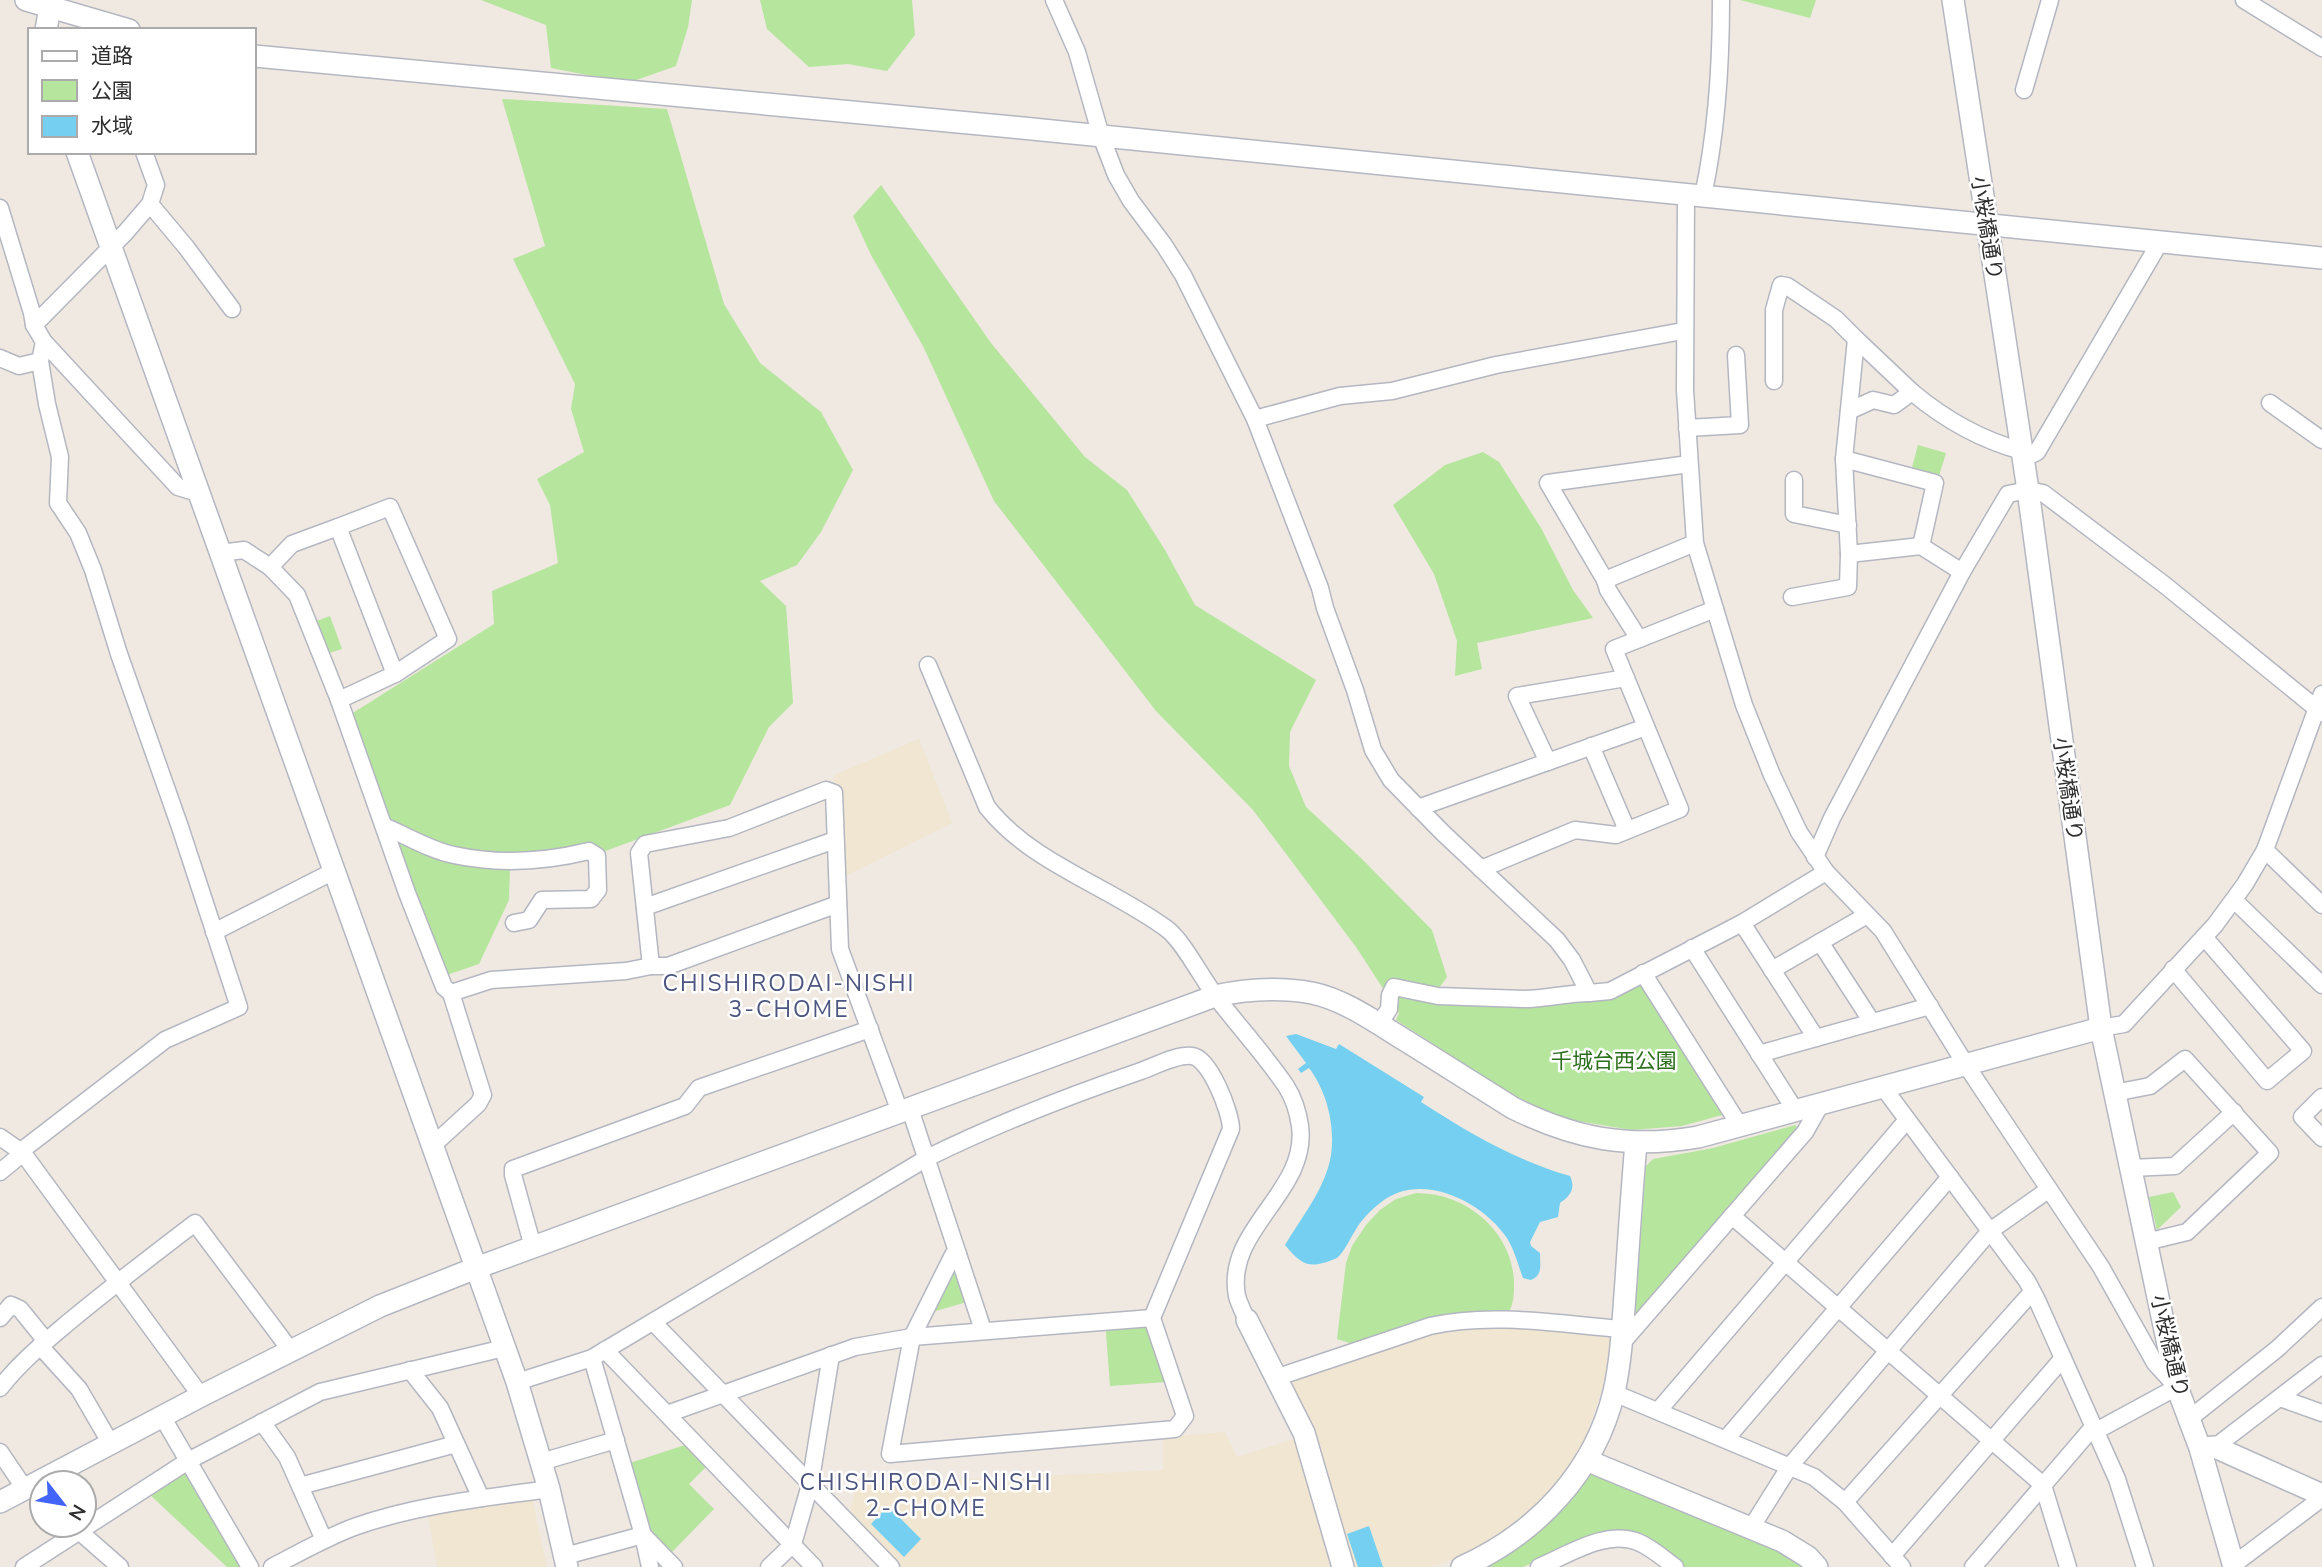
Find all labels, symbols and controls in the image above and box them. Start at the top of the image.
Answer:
legend [28,28,256,154]
text: 道路 [91,42,133,70]
text: 公園 [91,77,133,105]
text: 水域 [91,112,133,140]
street label: 小桜橋通り [1965,174,2009,282]
street label: 小桜橋通り [2047,735,2089,843]
district label: CHISHIRODAI-NISHI 3-CHOME [663,968,915,1025]
park label: 千城台西公園 [1551,1047,1677,1075]
street label: 小桜橋通り [2145,1292,2195,1400]
district label: CHISHIRODAI-NISHI 2-CHOME [800,1467,1052,1524]
north arrow [28,1469,98,1539]
text: N [62,1499,92,1525]

